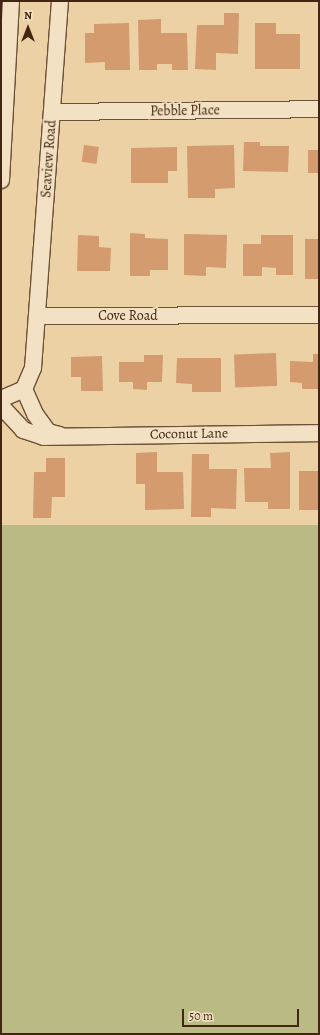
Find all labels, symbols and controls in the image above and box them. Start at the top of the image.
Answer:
north arrow [8,8,48,48]
text: N [24,8,32,23]
street label: Pebble Place [150,102,220,120]
street label: Seaview Road [38,120,60,198]
street label: Cove Road [98,308,158,324]
street label: Coconut Lane [150,425,228,443]
scale bar [184,1001,301,1027]
text: 50 m [189,1008,213,1024]

